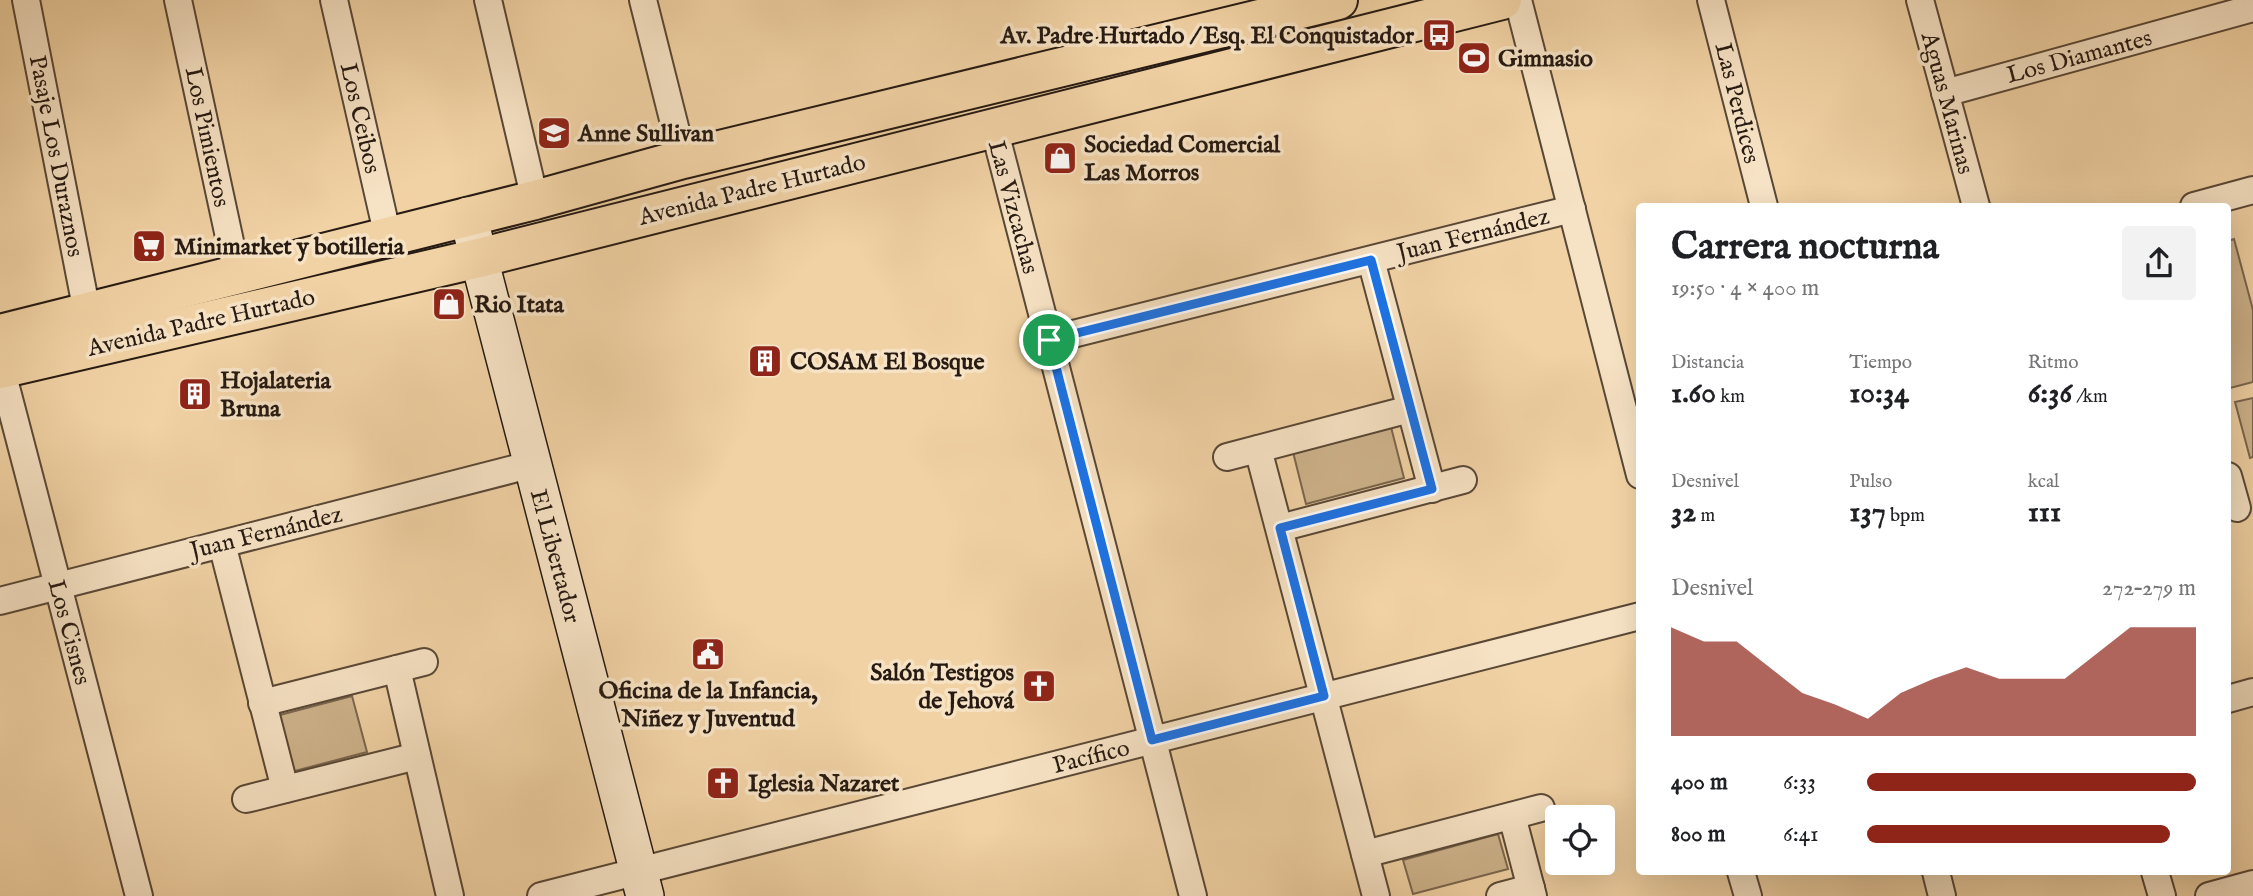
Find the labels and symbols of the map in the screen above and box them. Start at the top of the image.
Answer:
bus stop icon: Av. Padre Hurtado / Esq. El Conquistador [1420,16,1458,54]
place label: Av. Padre Hurtado / Esq. El Conquistador [1000,21,1414,52]
street label: Los Diamantes [2003,23,2156,92]
street label: Aguas Marinas [1912,28,1980,178]
sports icon: Gimnasio [1455,39,1493,77]
street label: Las Perdices [1707,40,1767,167]
place label: Gimnasio [1498,44,1593,75]
street label: Pasaje Los Duraznos [21,53,90,260]
street label: Los Ceibos [332,60,387,177]
street label: Los Pimientos [177,64,236,210]
school or university icon: Anne Sullivan [535,114,573,152]
place label: Anne Sullivan [577,119,714,150]
place label: Sociedad Comercial Las Morros [1084,130,1281,189]
street label: Las Vizcachas [980,137,1045,278]
shop icon: Sociedad Comercial Las Morros [1041,139,1079,177]
street label: Avenida Padre Hurtado [635,147,869,234]
street label: Juan Fernández [1391,202,1553,270]
supermarket icon: Minimarket y botilleria [130,227,168,265]
place label: Minimarket y botilleria [174,232,405,263]
street label: Avenida Padre Hurtado [84,282,318,365]
shop icon: Rio Itata [430,285,468,323]
place label: Rio Itata [474,290,565,321]
pin [1019,310,1079,370]
building icon: COSAM El Bosque [746,342,784,380]
place label: COSAM El Bosque [790,347,984,378]
place label: Hojalateria Bruna [220,366,332,425]
building icon: Hojalateria Bruna [176,375,214,413]
street label: El Libertador [522,486,587,627]
street label: Juan Fernández [184,500,346,568]
street label: Los Cisnes [40,576,98,689]
public building icon: Oficina de la Infancia, Niñez y Juventud [689,635,727,673]
place label: Salón Testigos de Jehová [870,658,1015,717]
church icon: Salón Testigos de Jehová [1020,667,1058,705]
place label: Oficina de la Infancia, Niñez y Juventud [598,676,818,735]
street label: Pacífico [1050,733,1133,782]
church icon: Iglesia Nazaret [704,764,742,802]
place label: Iglesia Nazaret [748,769,900,800]

